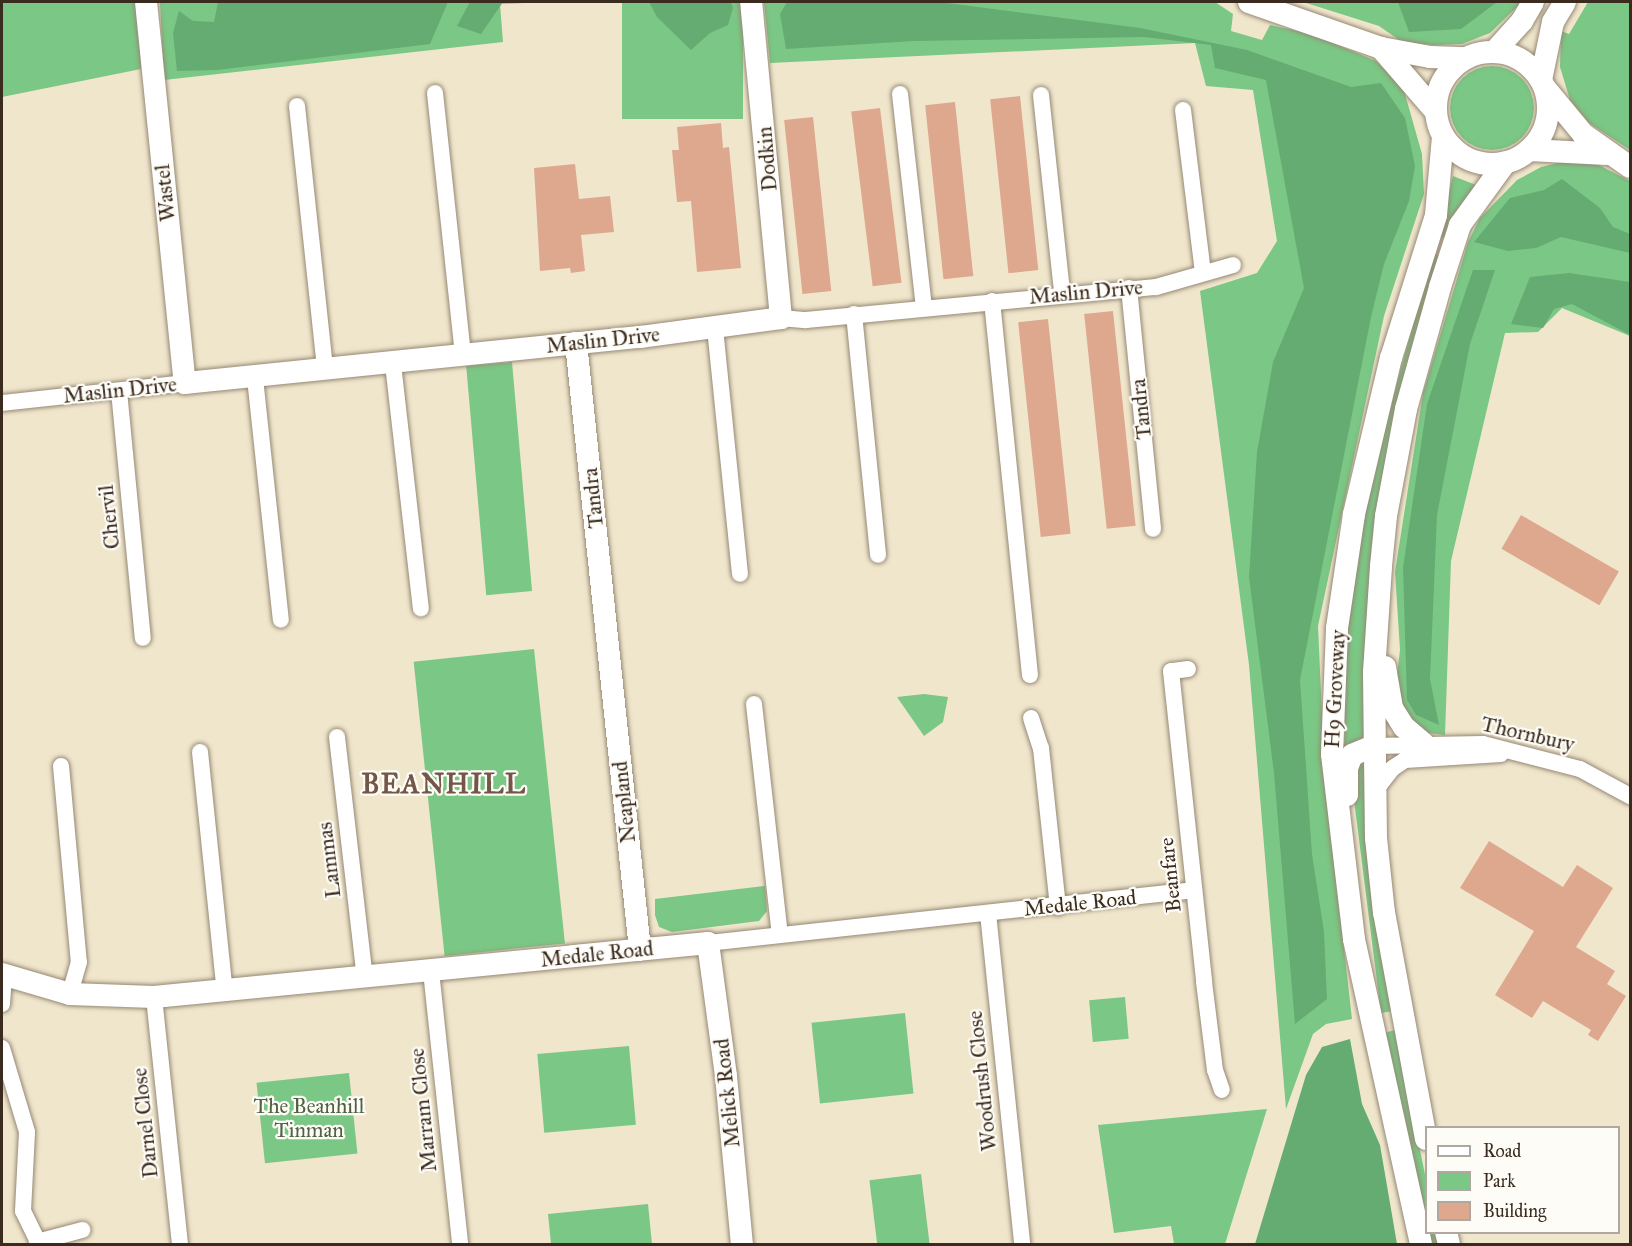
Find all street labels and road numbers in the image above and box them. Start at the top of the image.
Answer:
street label: Dodkin [752,126,782,192]
street label: Wastel [149,163,181,223]
street label: Maslin Drive [1028,274,1144,310]
street label: Maslin Drive [545,322,661,358]
street label: Maslin Drive [62,372,178,408]
street label: Tandra [1125,378,1157,440]
street label: Tandra [577,467,609,529]
street label: Chervil [93,484,125,550]
street label: H9 Groveway [1319,629,1351,749]
street label: Thornbury [1479,711,1577,757]
street label: Neapland [607,760,641,844]
street label: Lammas [312,821,346,899]
street label: Beanfare [1154,836,1186,914]
street label: Medale Road [1022,885,1138,921]
street label: Medale Road [539,936,655,972]
street label: Woodrush Close [962,1009,1002,1153]
street label: Melick Road [709,1037,745,1149]
street label: Marram Close [404,1047,442,1173]
street label: Darnel Close [127,1067,163,1179]

